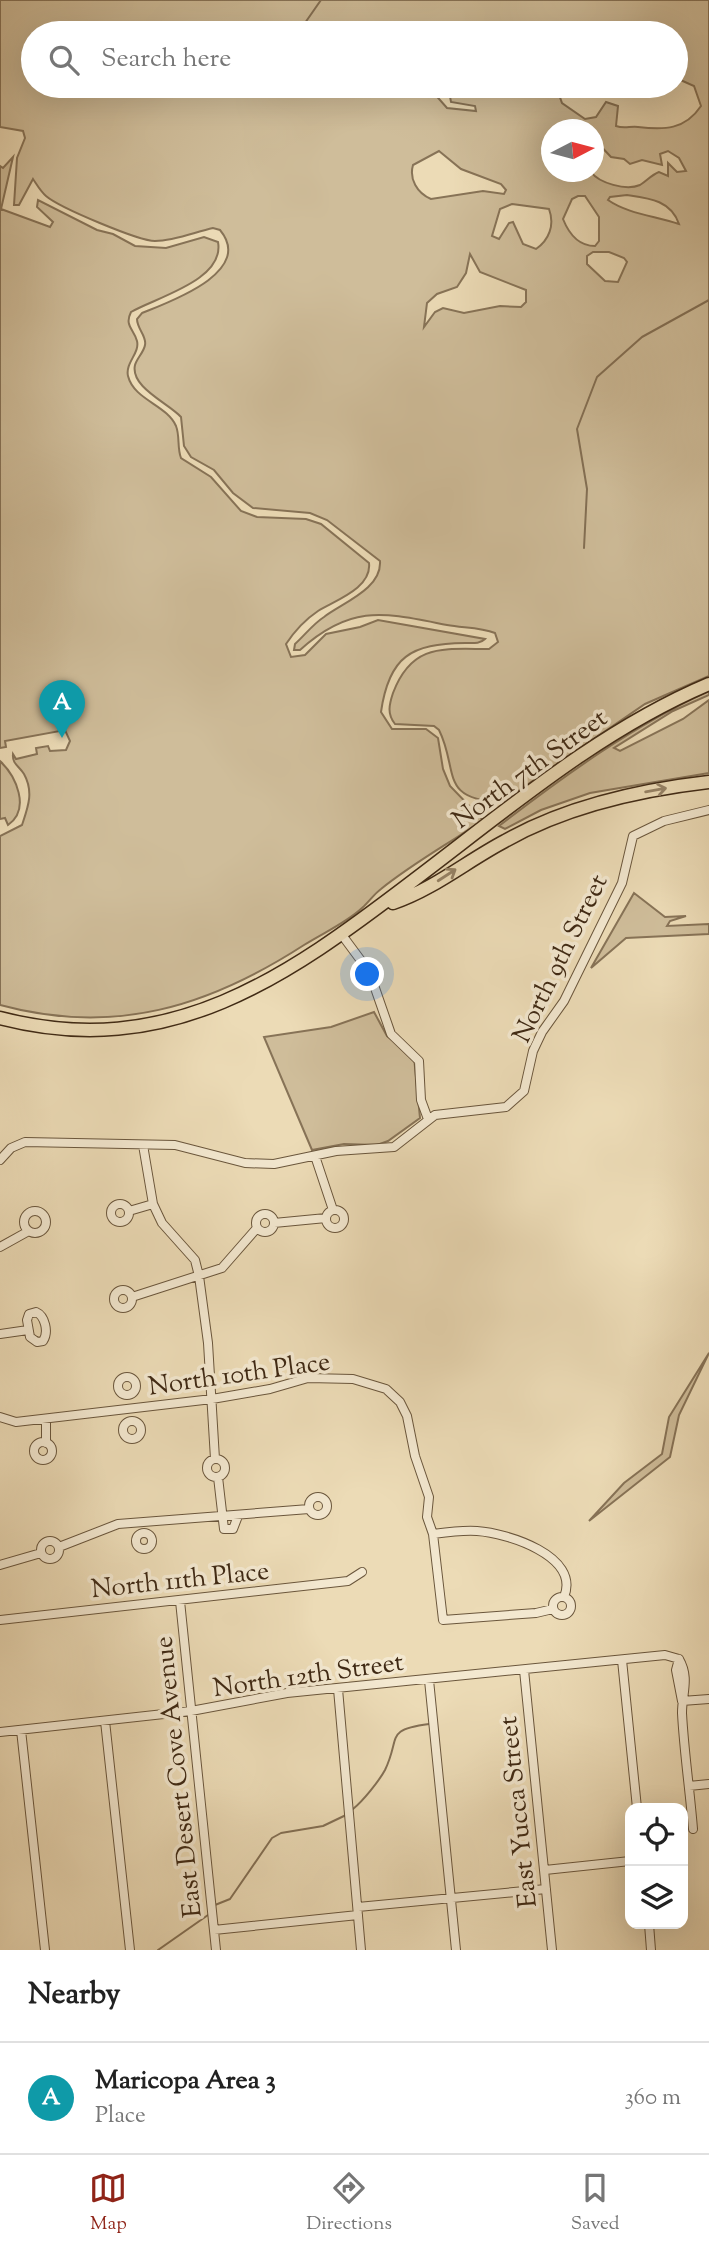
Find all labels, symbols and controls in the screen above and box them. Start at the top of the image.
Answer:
search box [21,21,688,98]
icon: search [45,41,83,79]
text: Search here [101,41,231,78]
north arrow [541,119,604,182]
pin: A [39,680,85,738]
street label: North 7th Street [445,701,616,839]
one-way arrow [644,783,667,796]
one-way arrow [437,868,456,883]
street label: North 9th Street [504,868,618,1050]
your location [350,957,384,991]
street label: North 10th Place [146,1344,333,1407]
street label: North 11th Place [89,1554,271,1609]
street label: East Desert Cove Avenue [146,1634,213,1919]
street label: North 12th Street [211,1645,406,1708]
street label: East Yucca Street [491,1714,548,1909]
map controls [625,1803,688,1929]
button: locate [625,1803,688,1866]
button: layers [625,1866,688,1929]
text: Nearby [28,1974,120,2017]
text: Maricopa Area 3 [95,2063,276,2100]
text: A [42,2082,60,2115]
text: 360 m [624,2082,681,2115]
text: Place [95,2100,146,2133]
tab: Map [89,2169,127,2238]
tab: Directions [306,2169,392,2238]
tab: Saved [571,2169,620,2238]

